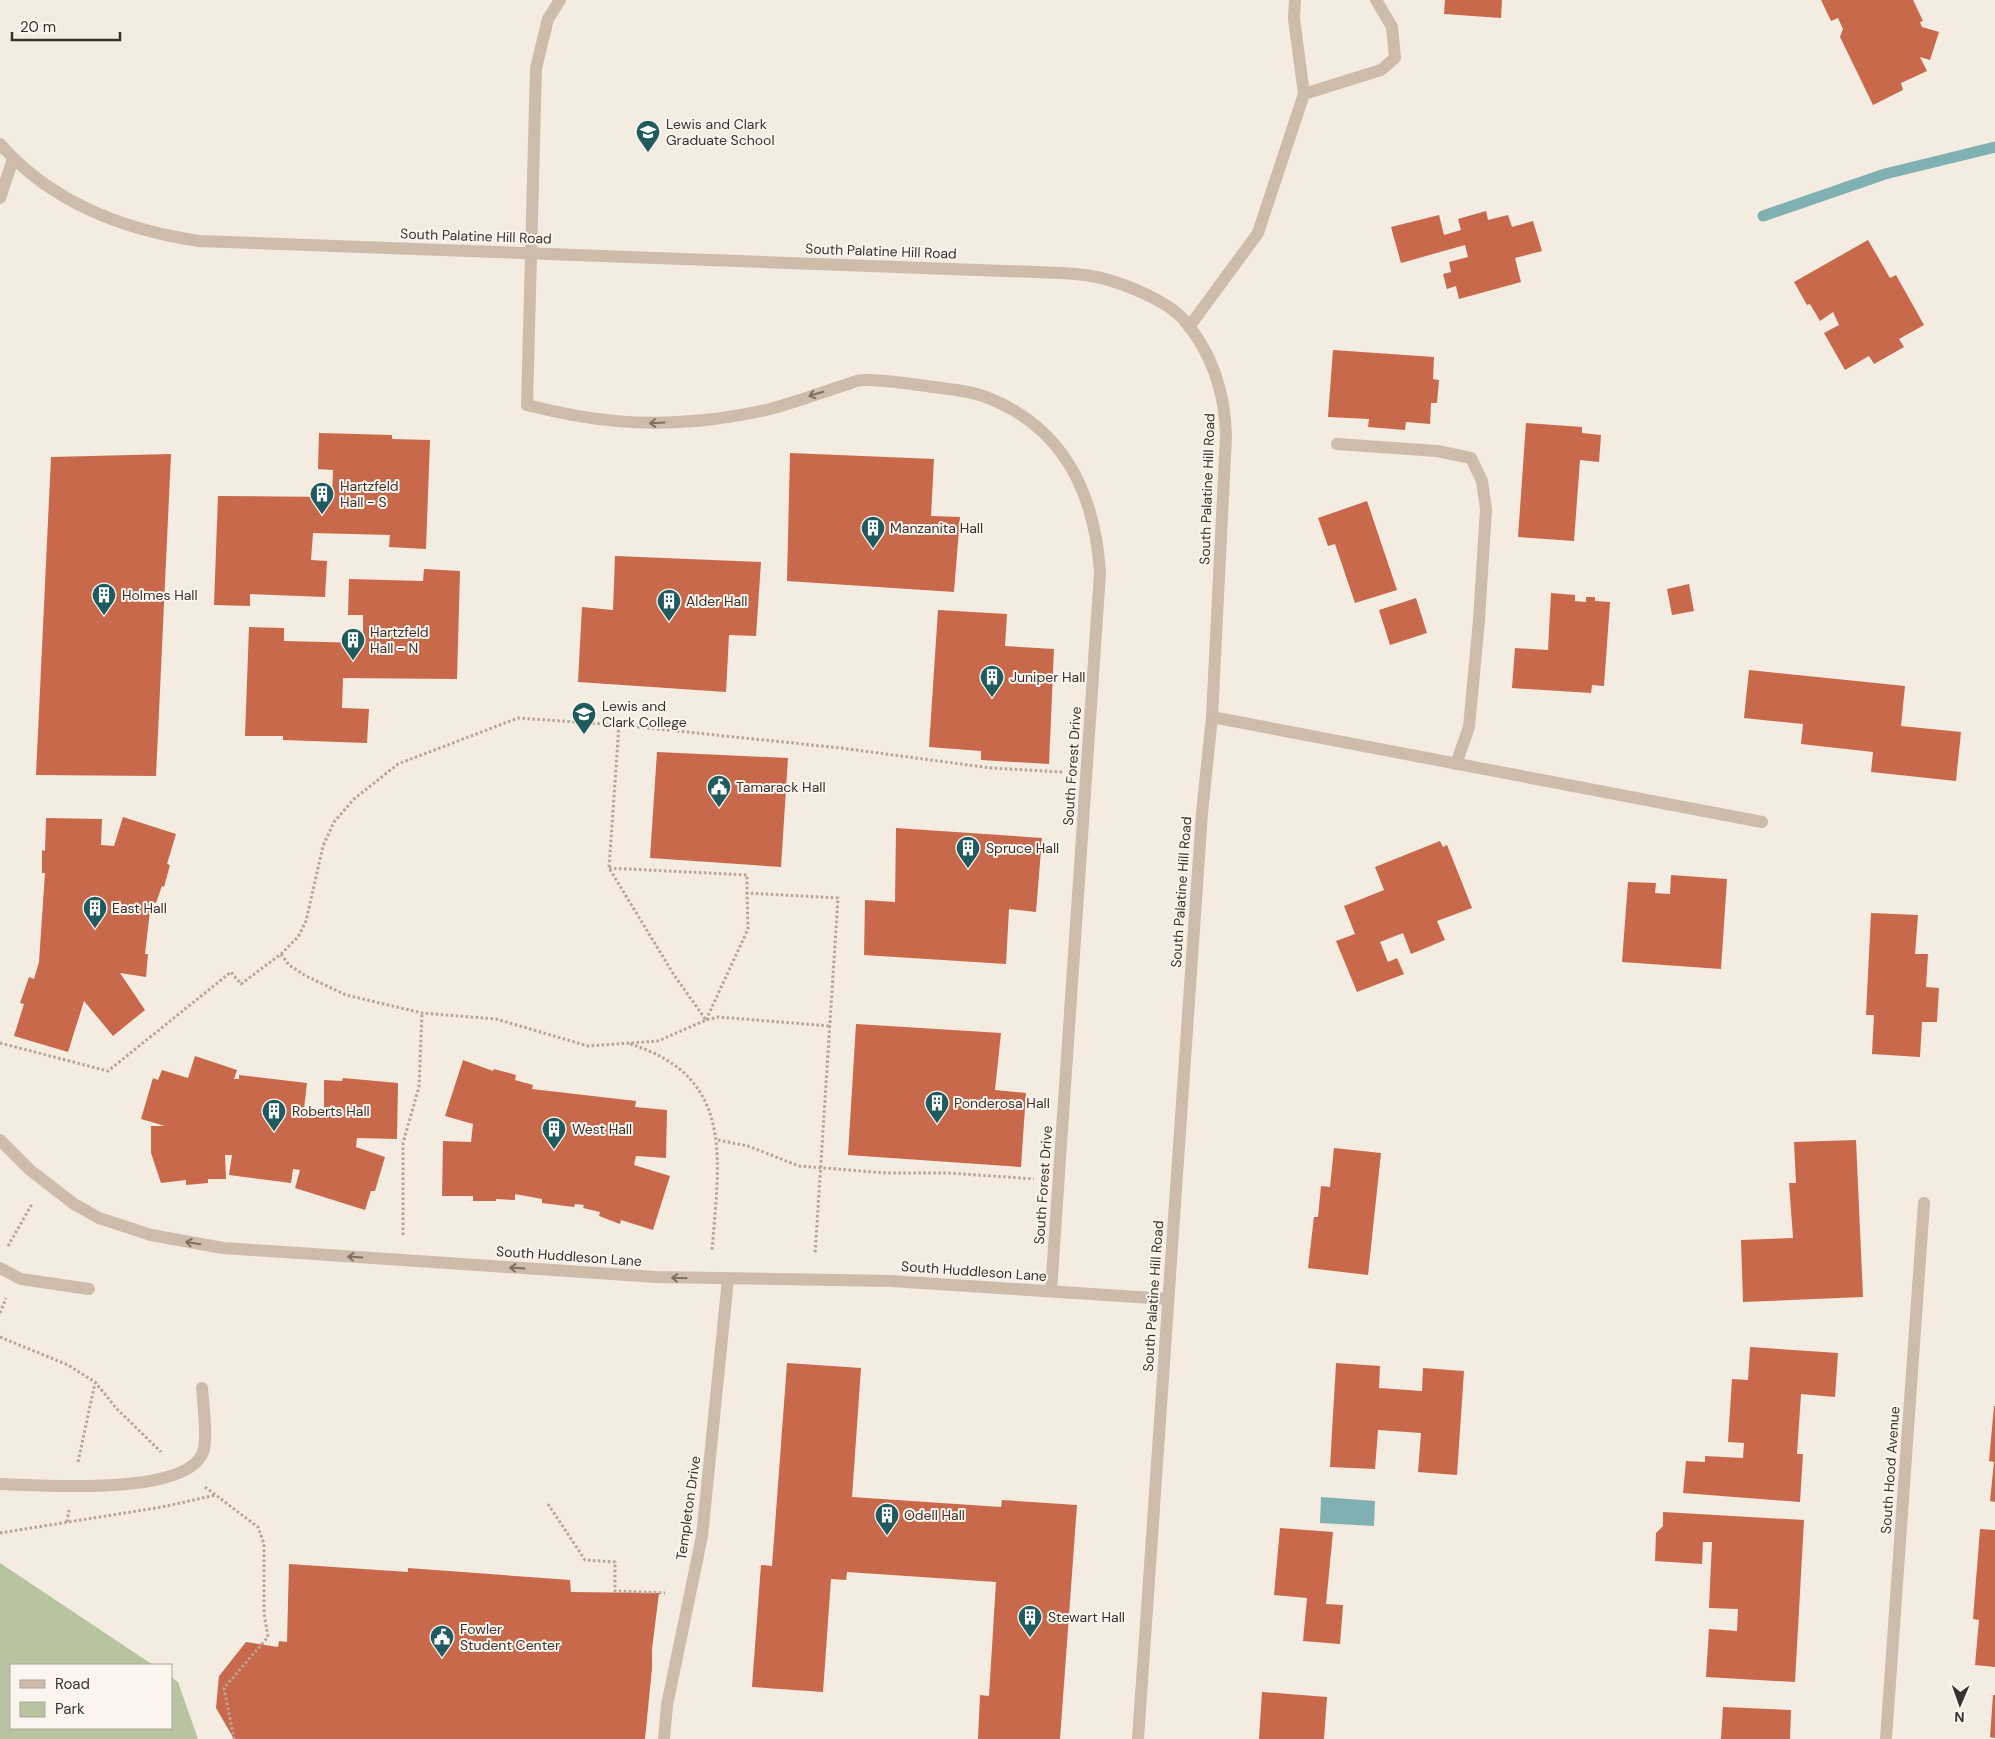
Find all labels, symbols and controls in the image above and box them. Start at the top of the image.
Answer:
scale bar [12,10,120,42]
text: 20 m [20,17,56,37]
place label: Lewis and Clark Graduate School [666,115,775,149]
school or university icon: Lewis and Clark Graduate School [635,119,661,153]
street label: South Palatine Hill Road [400,224,552,248]
street label: South Palatine Hill Road [805,239,957,263]
one-way arrow [808,390,824,400]
street label: South Palatine Hill Road [1195,413,1219,565]
one-way arrow [649,418,665,428]
place label: Hartzfeld Hall - S [340,477,399,511]
building icon: Hartzfeld Hall - S [309,481,335,515]
building icon: Manzanita Hall [860,515,886,549]
place label: Manzanita Hall [890,519,983,537]
building icon: Holmes Hall [91,582,117,616]
place label: Holmes Hall [122,586,198,604]
building icon: Alder Hall [656,588,682,622]
place label: Alder Hall [686,592,747,610]
place label: Hartzfeld Hall - N [370,623,429,657]
building icon: Hartzfeld Hall - N [340,627,366,661]
building icon: Juniper Hall [979,664,1005,698]
place label: Juniper Hall [1010,668,1085,686]
place label: Lewis and Clark College [602,697,687,731]
school or university icon: Lewis and Clark College [571,701,597,735]
street label: South Forest Drive [1059,706,1085,826]
public building icon: Tamarack Hall [706,774,732,808]
place label: Tamarack Hall [736,778,826,796]
street label: South Palatine Hill Road [1167,816,1195,968]
building icon: Spruce Hall [955,835,981,869]
place label: Spruce Hall [986,839,1059,857]
building icon: East Hall [82,895,108,929]
place label: East Hall [112,899,167,917]
building icon: Ponderosa Hall [924,1090,950,1124]
place label: Ponderosa Hall [954,1094,1050,1112]
building icon: Roberts Hall [261,1098,287,1132]
place label: Roberts Hall [292,1102,370,1120]
building icon: West Hall [541,1116,567,1150]
place label: West Hall [572,1120,632,1138]
street label: South Forest Drive [1030,1125,1056,1245]
street label: South Palatine Hill Road [1139,1220,1167,1372]
one-way arrow [185,1238,201,1248]
street label: South Huddleson Lane [496,1242,642,1270]
one-way arrow [347,1252,363,1262]
street label: South Huddleson Lane [901,1257,1047,1285]
one-way arrow [509,1263,525,1272]
one-way arrow [671,1273,688,1283]
street label: South Hood Avenue [1877,1406,1903,1534]
street label: Templeton Drive [672,1455,704,1561]
building icon: Odell Hall [874,1502,900,1536]
place label: Odell Hall [904,1506,965,1524]
building icon: Stewart Hall [1017,1604,1043,1638]
place label: Stewart Hall [1048,1608,1125,1626]
place label: Fowler Student Center [460,1620,560,1654]
public building icon: Fowler Student Center [429,1624,455,1658]
legend [10,1664,172,1729]
text: Road [55,1674,90,1694]
north arrow [1935,1679,1985,1729]
text: Park [55,1699,85,1719]
text: N [1954,1708,1965,1726]

